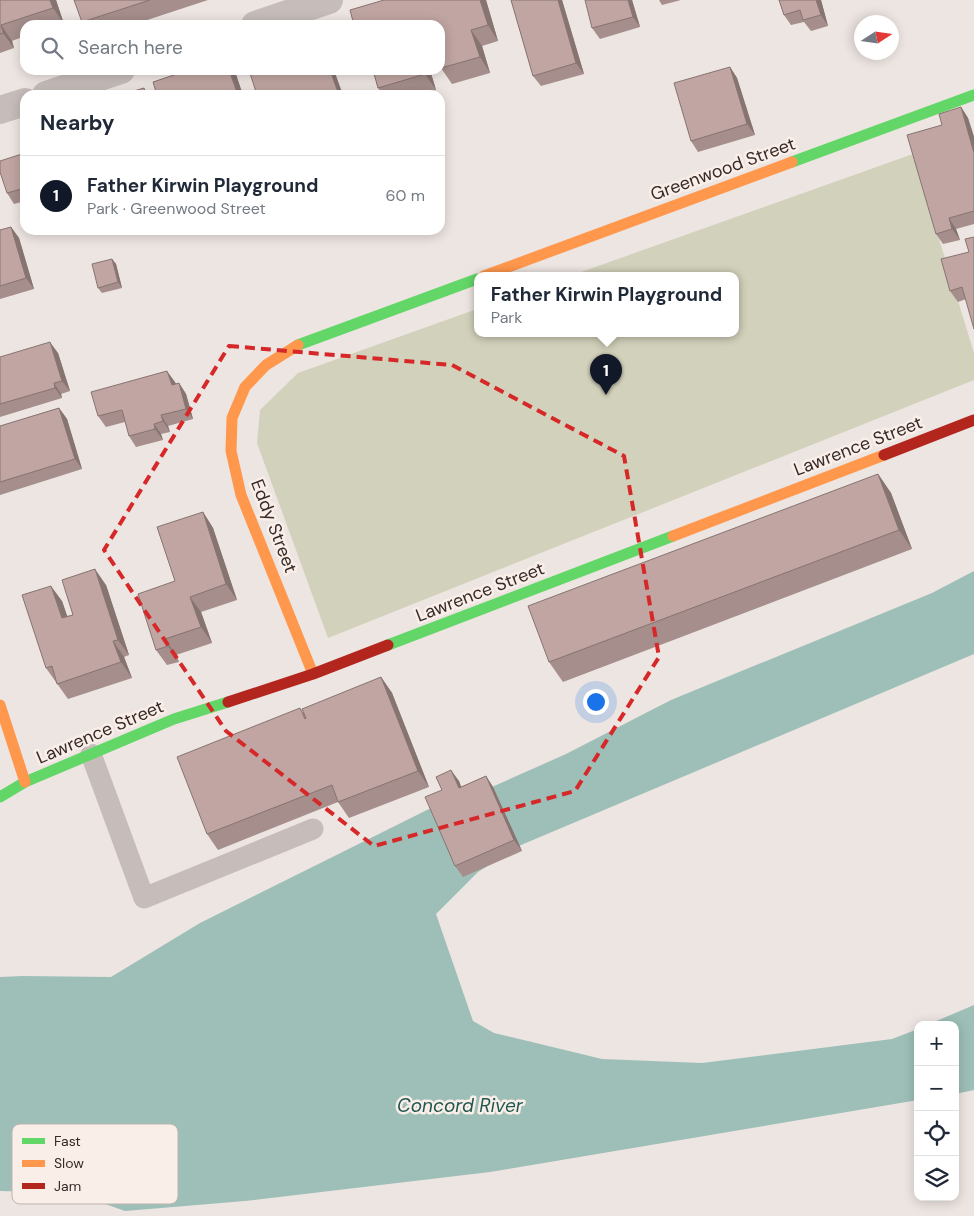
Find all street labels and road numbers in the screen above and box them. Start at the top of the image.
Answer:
street label: Greenwood Street [647,132,799,206]
street label: Lawrence Street [790,410,926,482]
street label: Eddy Street [245,476,303,576]
street label: Lawrence Street [412,556,548,628]
street label: Lawrence Street [33,694,167,770]

